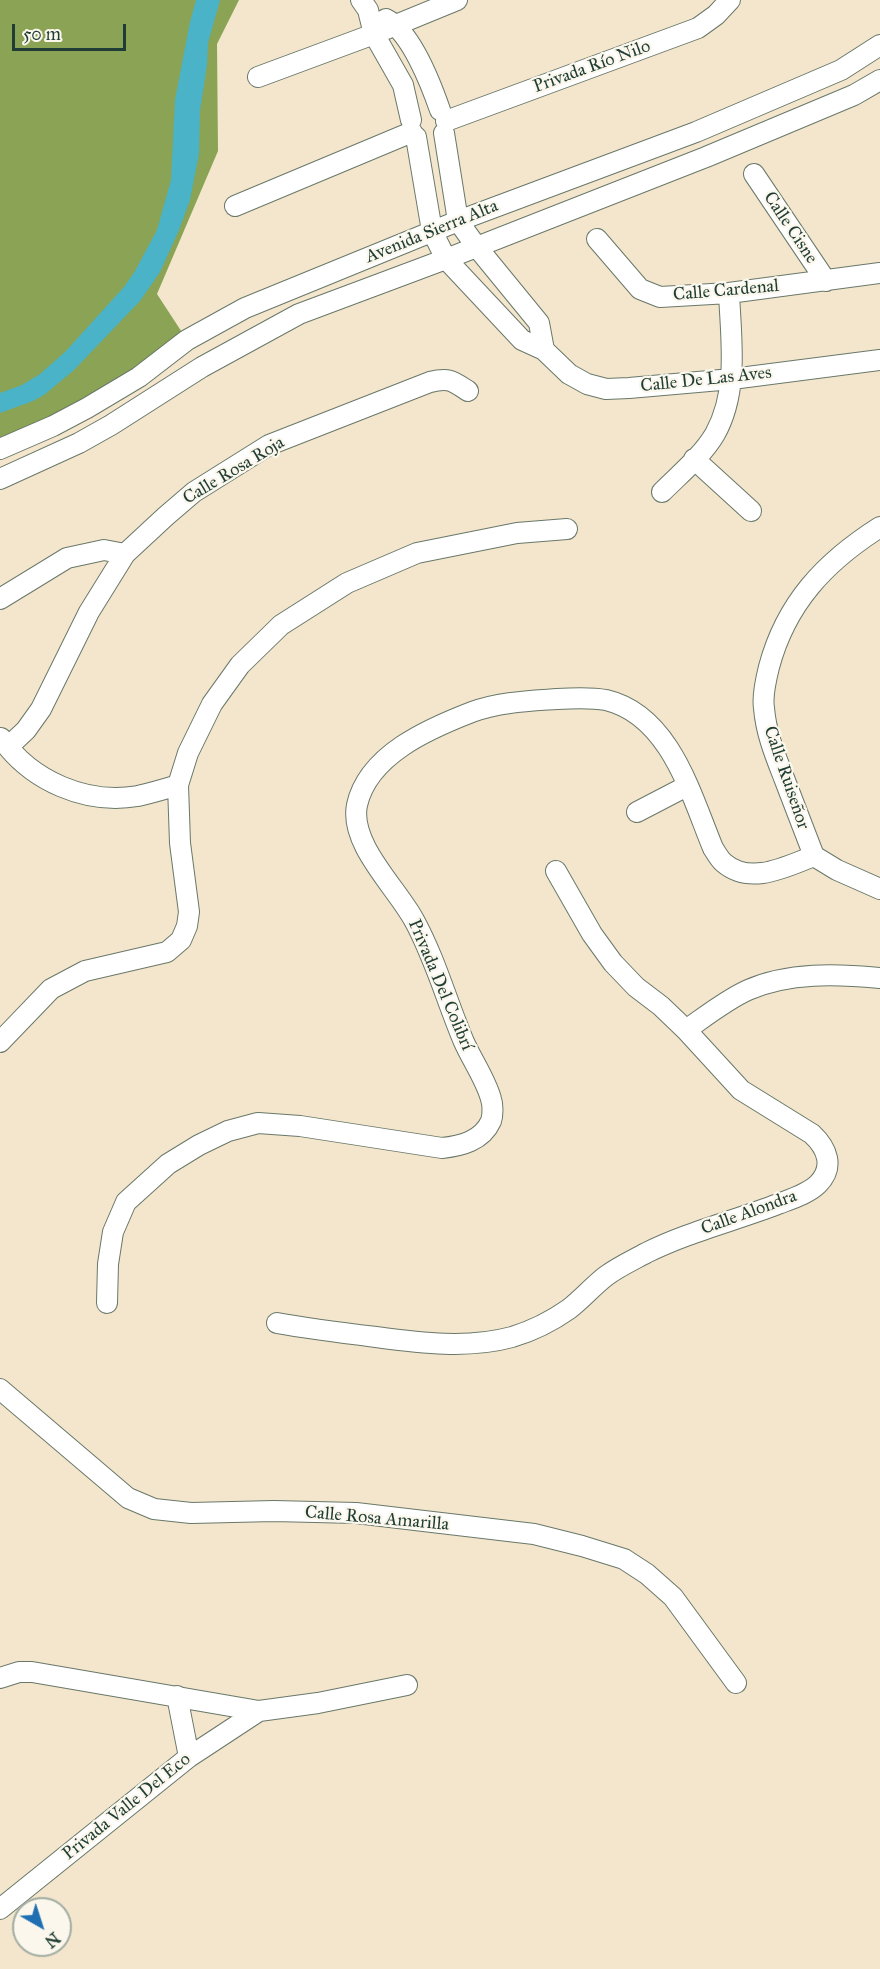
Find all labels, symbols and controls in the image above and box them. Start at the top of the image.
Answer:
scale bar [15,12,129,50]
text: 50 m [23,23,61,45]
street label: Privada Río Nilo [530,36,654,98]
street label: Calle Cisne [758,188,822,268]
street label: Avenida Sierra Alta [363,196,501,268]
street label: Calle Cardenal [672,276,780,306]
street label: Calle De Las Aves [639,362,773,398]
street label: Calle Rosa Roja [179,432,289,510]
street label: Calle Ruiseñor [758,724,814,832]
street label: Privada Del Colibrí [403,916,477,1054]
street label: Calle Alondra [698,1186,800,1240]
street label: Calle Rosa Amarilla [304,1502,450,1536]
street label: Privada Valle Del Eco [59,1749,195,1865]
north arrow [12,1897,72,1957]
text: N [41,1928,64,1951]

